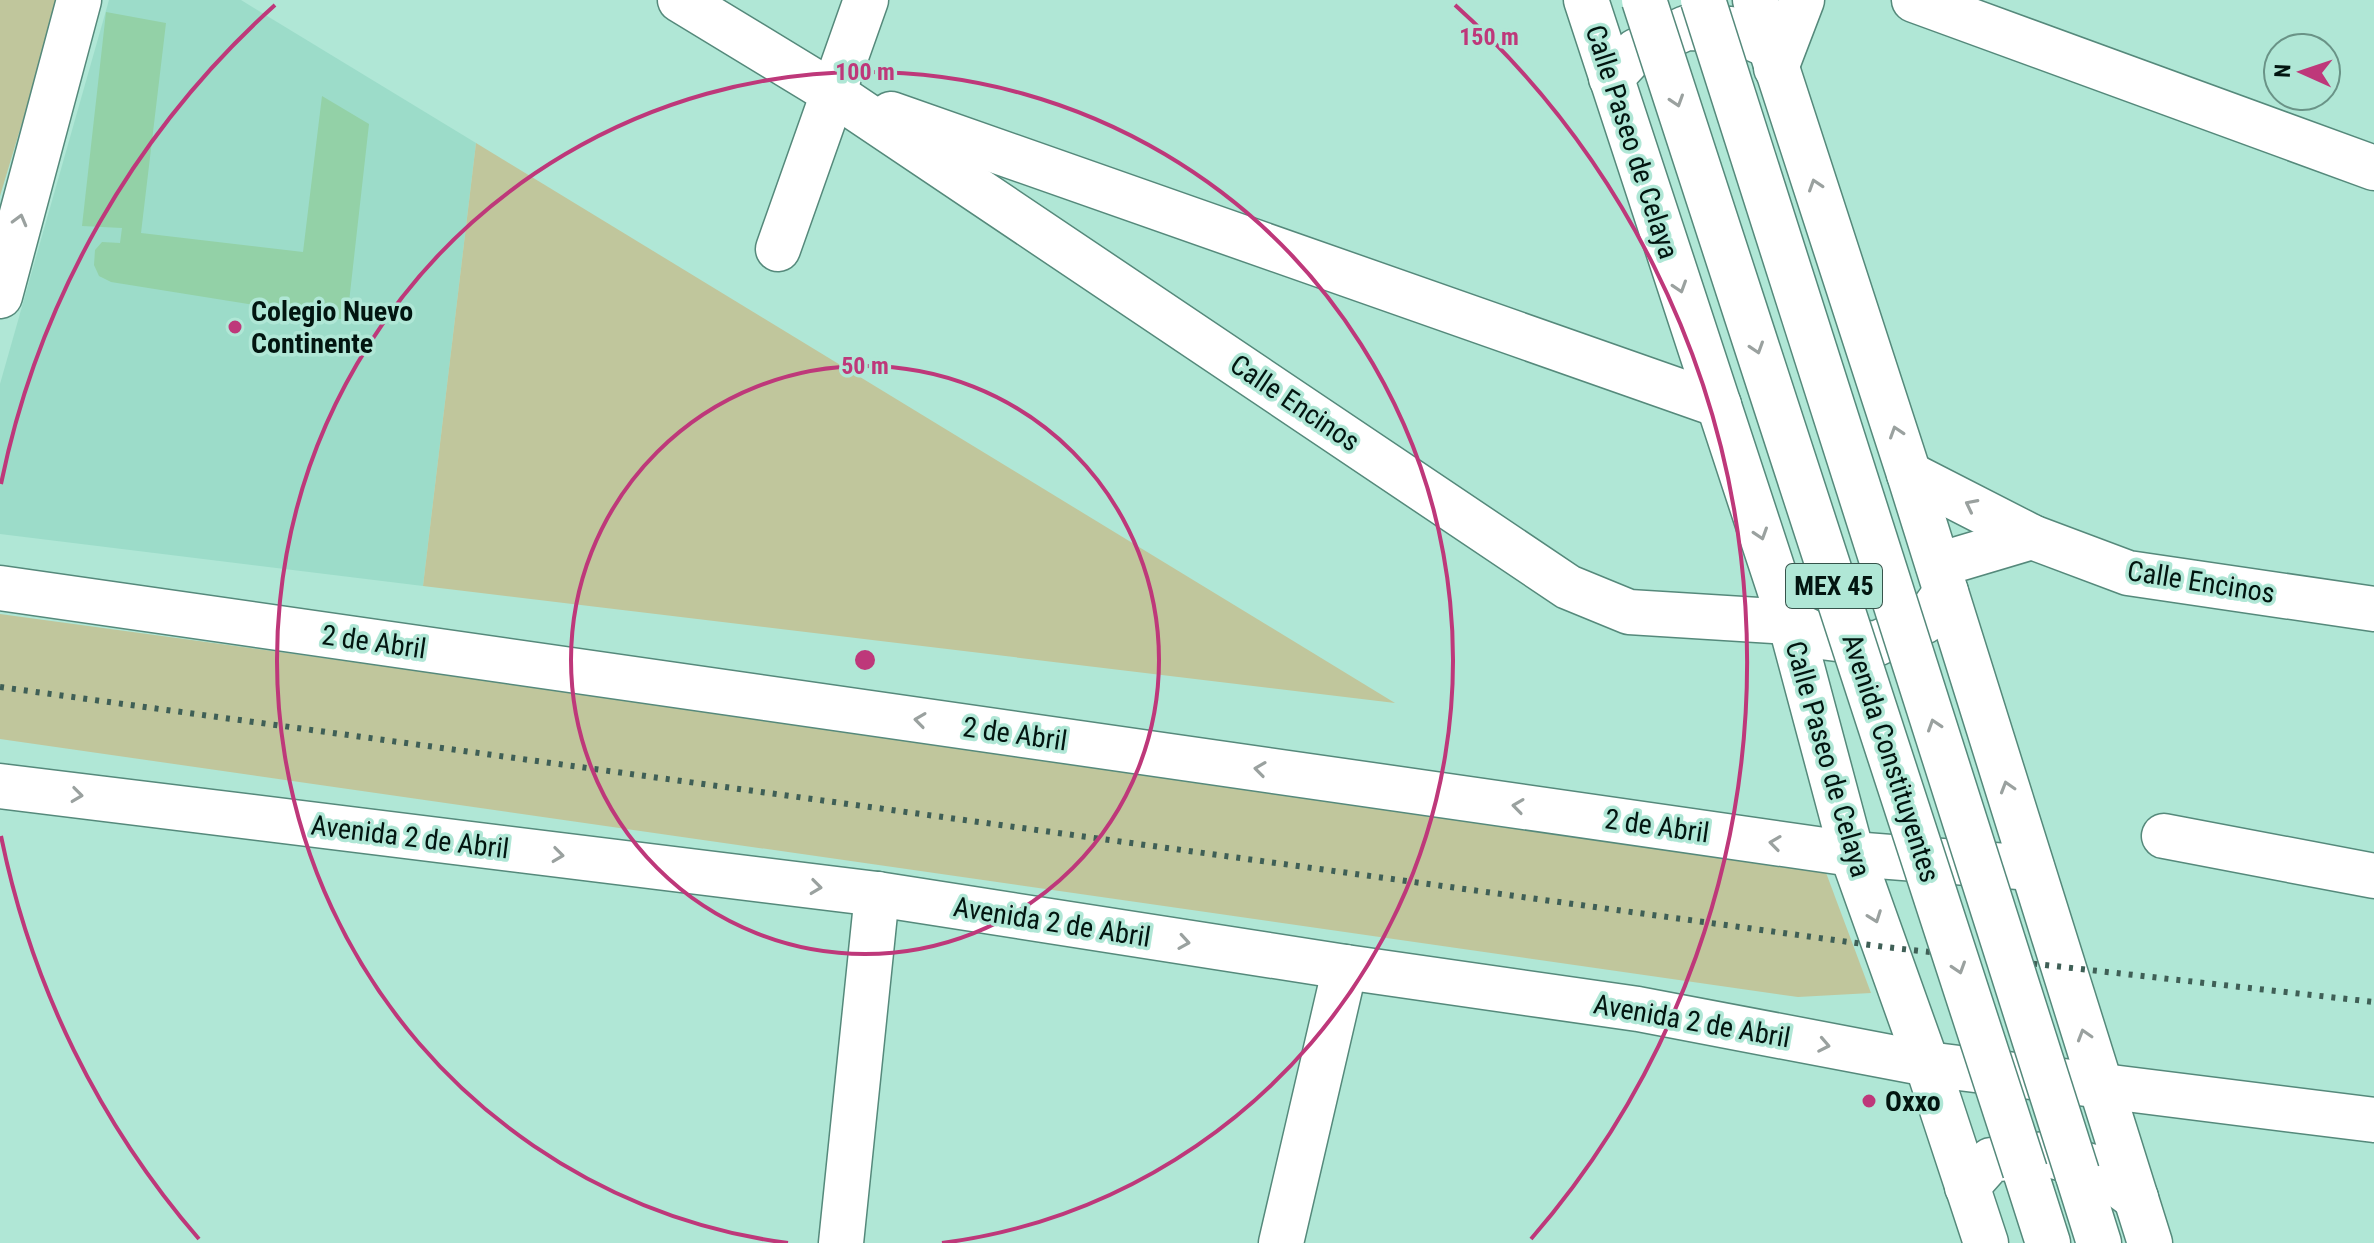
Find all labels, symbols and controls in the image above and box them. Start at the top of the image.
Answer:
street label: Calle Paseo de Celaya [1579,21,1685,263]
text: 150 m [1459,23,1519,51]
north arrow [2262,32,2342,112]
text: 100 m [835,58,895,86]
text: N [2270,64,2295,78]
one-way arrow [1667,93,1683,107]
one-way arrow [1808,179,1824,193]
one-way arrow [11,214,28,228]
one-way arrow [1671,280,1687,293]
place label: Colegio Nuevo Continente [251,295,413,360]
marker: Colegio Nuevo Continente [226,318,244,336]
one-way arrow [1748,341,1764,354]
street label: Calle Encinos [1224,348,1366,458]
text: 50 m [841,352,889,380]
one-way arrow [1889,426,1905,440]
one-way arrow [1964,500,1979,515]
one-way arrow [1752,527,1768,540]
street label: Calle Encinos [2125,554,2277,610]
road number: MEX 45 [1786,564,1882,608]
street label: 2 de Abril [320,618,428,666]
street label: Avenida Constituyentes [1835,630,1947,886]
street label: Calle Paseo de Celaya [1779,637,1877,881]
centre of rings [851,646,879,674]
street label: 2 de Abril [961,710,1069,758]
one-way arrow [913,712,927,729]
one-way arrow [1928,719,1944,733]
one-way arrow [1254,761,1267,778]
one-way arrow [2000,781,2016,795]
one-way arrow [71,787,84,804]
one-way arrow [1511,798,1525,815]
street label: 2 de Abril [1603,802,1711,850]
street label: Avenida 2 de Abril [309,808,511,866]
one-way arrow [1768,835,1782,852]
one-way arrow [551,846,565,863]
one-way arrow [809,878,823,895]
street label: Avenida 2 de Abril [951,890,1153,954]
one-way arrow [1865,909,1882,923]
one-way arrow [1177,933,1190,950]
one-way arrow [1949,960,1965,974]
street label: Avenida 2 de Abril [1591,987,1793,1055]
one-way arrow [2077,1029,2093,1043]
one-way arrow [1817,1035,1831,1052]
place label: Oxxo [1885,1085,1941,1118]
marker: Oxxo [1860,1092,1878,1110]

